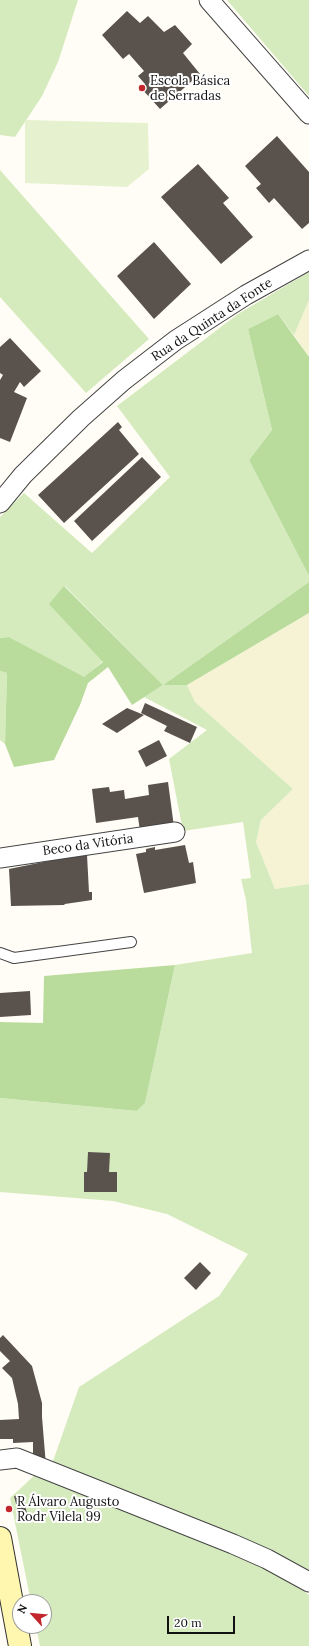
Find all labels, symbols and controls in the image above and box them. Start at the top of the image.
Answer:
place label: Escola Básica de Serradas [150,73,230,104]
marker: Escola Básica de Serradas [137,83,147,93]
street label: Rua da Quinta da Fonte [149,275,275,365]
street label: Beco da Vitória [42,831,134,859]
place label: R Álvaro Augusto Rodr Vilela 99 [17,1494,119,1525]
marker: R Álvaro Augusto Rodr Vilela 99 [4,1504,14,1514]
north arrow [12,1594,52,1634]
text: N [14,1602,30,1616]
scale bar [169,1608,237,1634]
text: 20 m [174,1615,202,1630]

